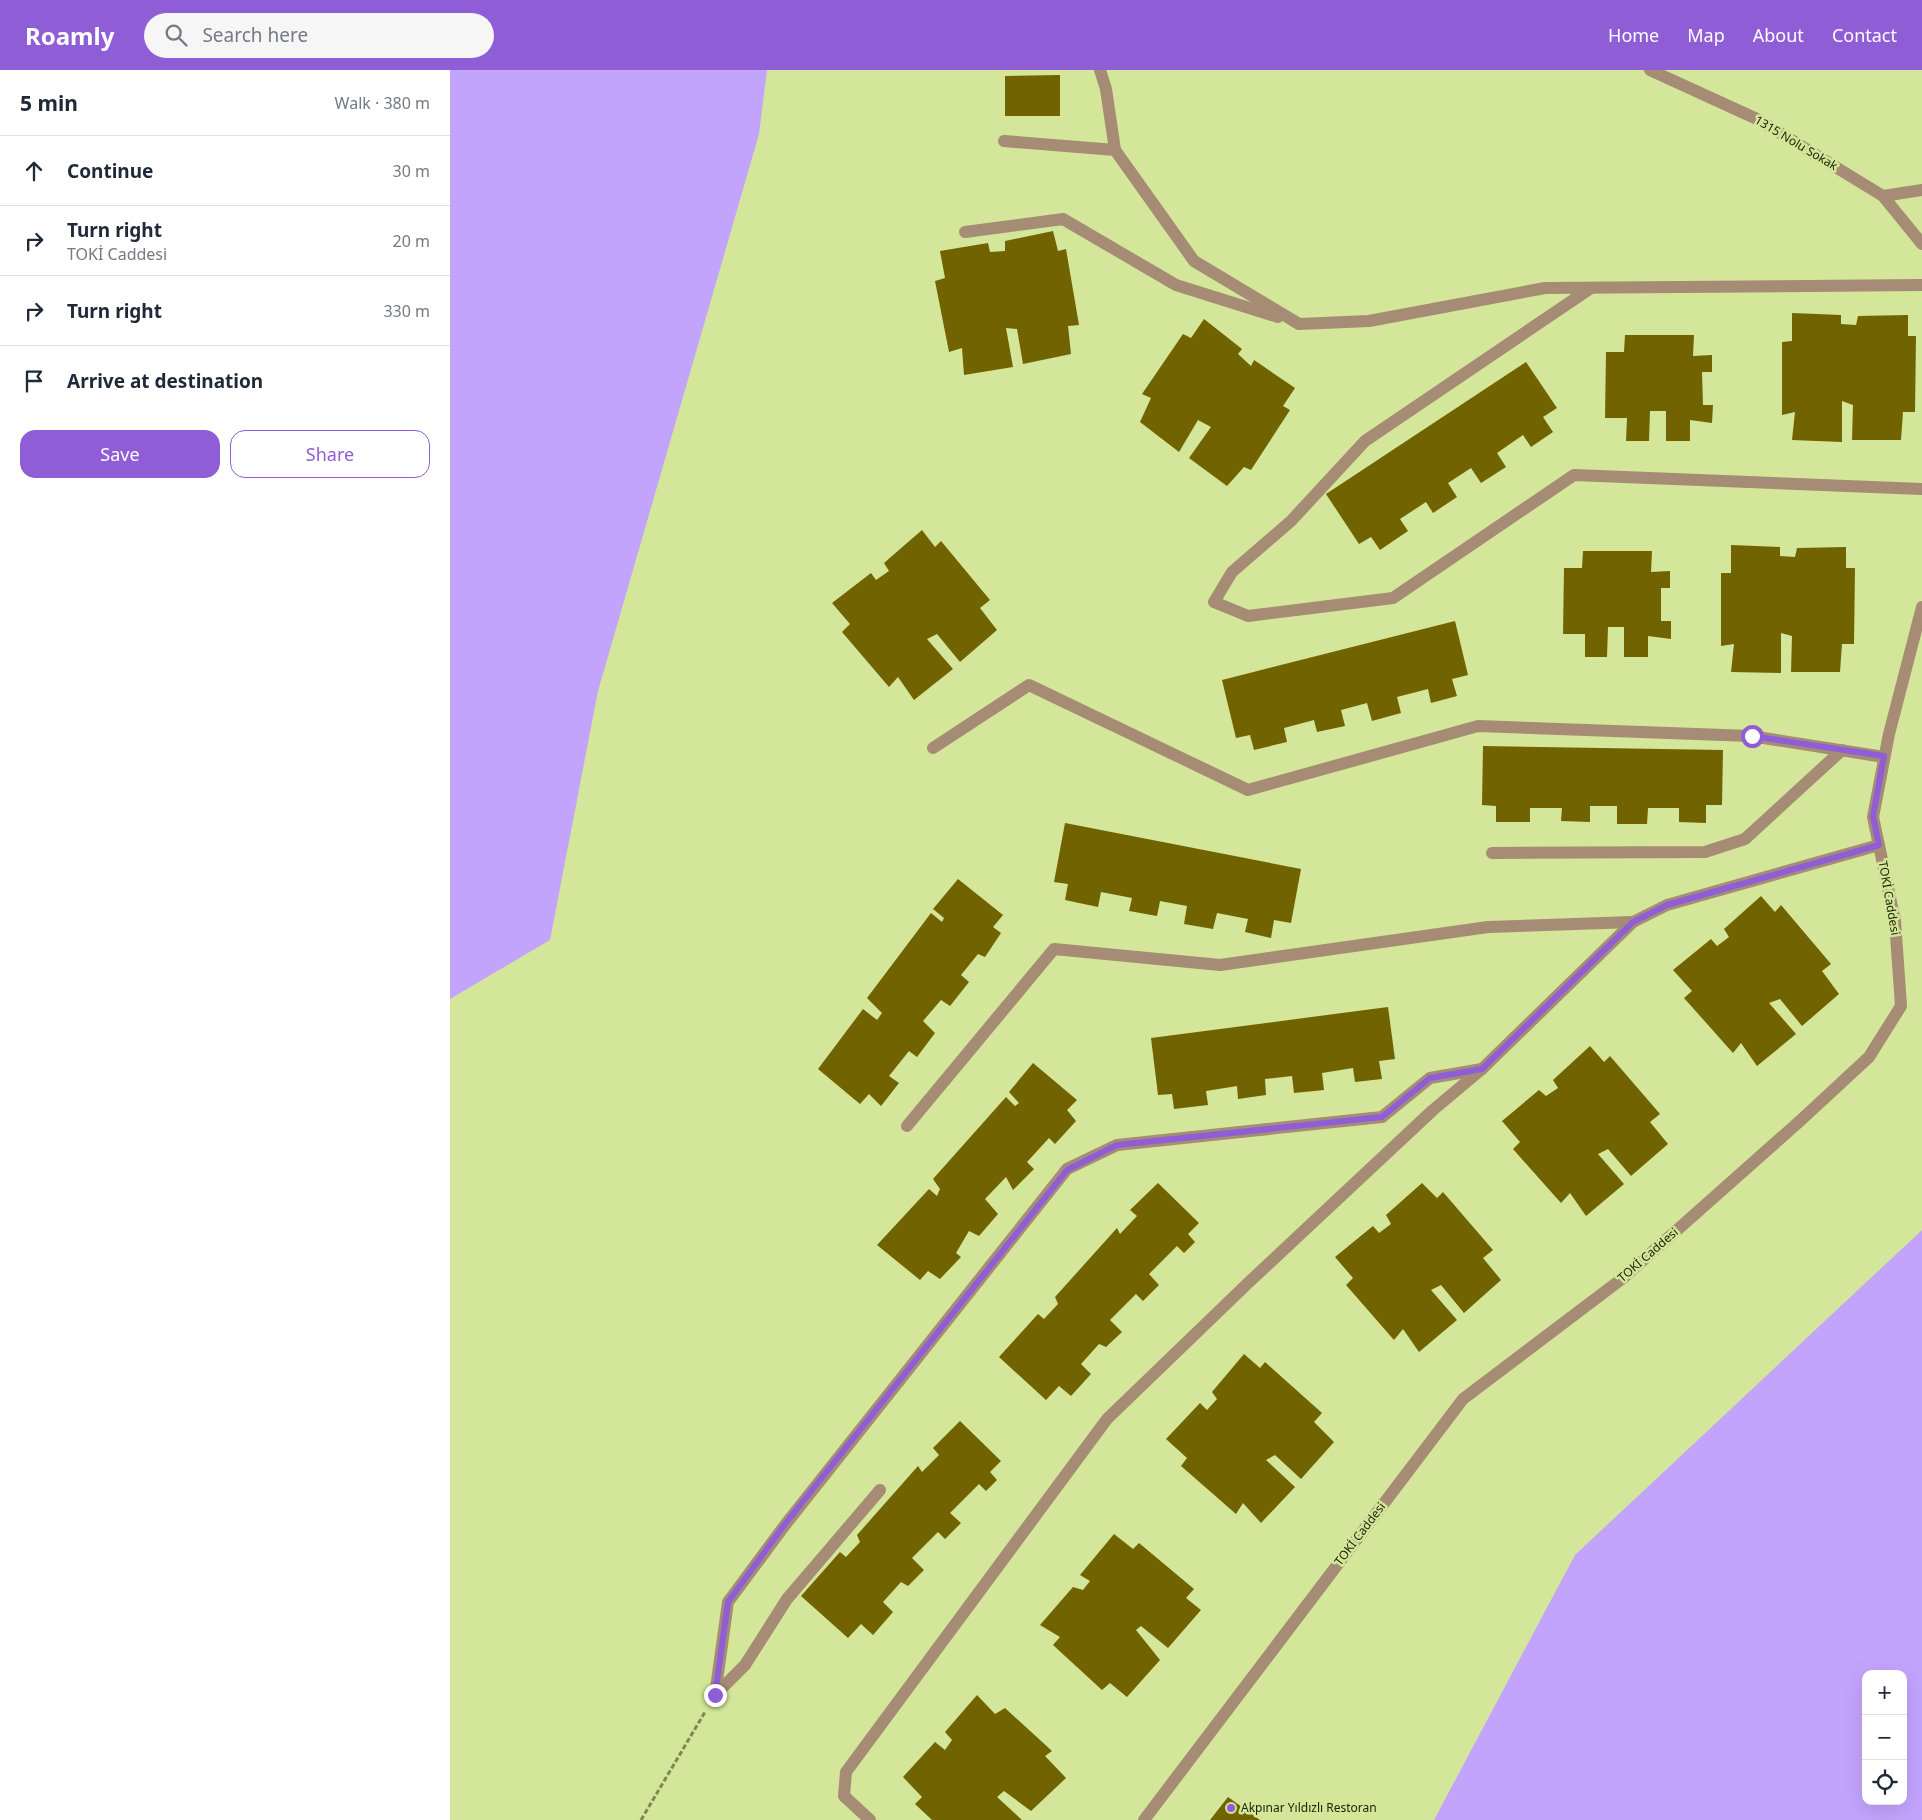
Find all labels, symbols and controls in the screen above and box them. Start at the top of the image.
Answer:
search box [144,13,494,58]
text: Roamly [25,19,114,52]
icon: search [162,21,190,49]
text: Search here [202,22,308,48]
text: Home [1608,23,1659,47]
text: Map [1687,23,1725,47]
text: About [1753,23,1804,47]
text: Contact [1832,23,1897,47]
text: 5 min [20,89,78,117]
text: Walk · 380 m [335,92,430,114]
street label: 1315 Nolu Sokak [1752,111,1841,174]
icon: ahead [20,157,48,185]
text: Continue [67,158,153,184]
text: 30 m [393,160,430,182]
text: Turn right [67,217,162,243]
icon: right [20,227,48,255]
text: 20 m [393,230,430,252]
text: TOKİ Caddesi [67,243,167,265]
icon: right [20,297,48,325]
text: Turn right [67,298,162,324]
text: 330 m [383,300,430,322]
icon: arrive [20,367,48,395]
text: Arrive at destination [67,368,263,394]
button: Save [20,430,220,478]
button: Share [230,430,430,478]
route start [1741,725,1764,748]
street label: TOKİ Caddesi [1875,859,1904,936]
street label: TOKİ Caddesi [1614,1224,1682,1286]
street label: TOKİ Caddesi [1330,1499,1389,1569]
map controls [1862,1670,1907,1805]
button: + [1862,1670,1907,1715]
route end [704,1684,727,1707]
button: − [1862,1715,1907,1760]
button: locate [1862,1760,1907,1805]
place label: Akpınar Yıldızlı Restoran [1241,1799,1377,1816]
marker: Akpınar Yıldızlı Restoran [1225,1802,1237,1814]

